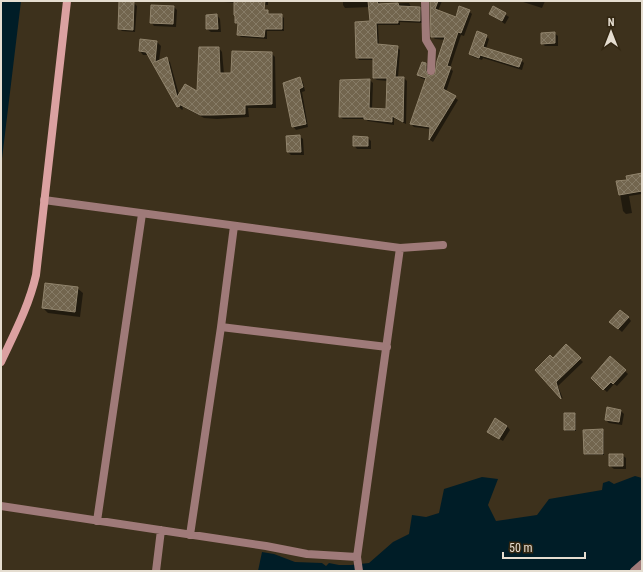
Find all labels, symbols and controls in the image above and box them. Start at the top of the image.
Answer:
north arrow [591,12,631,52]
text: N [608,16,615,29]
scale bar [503,534,585,560]
text: 50 m [509,541,533,555]

